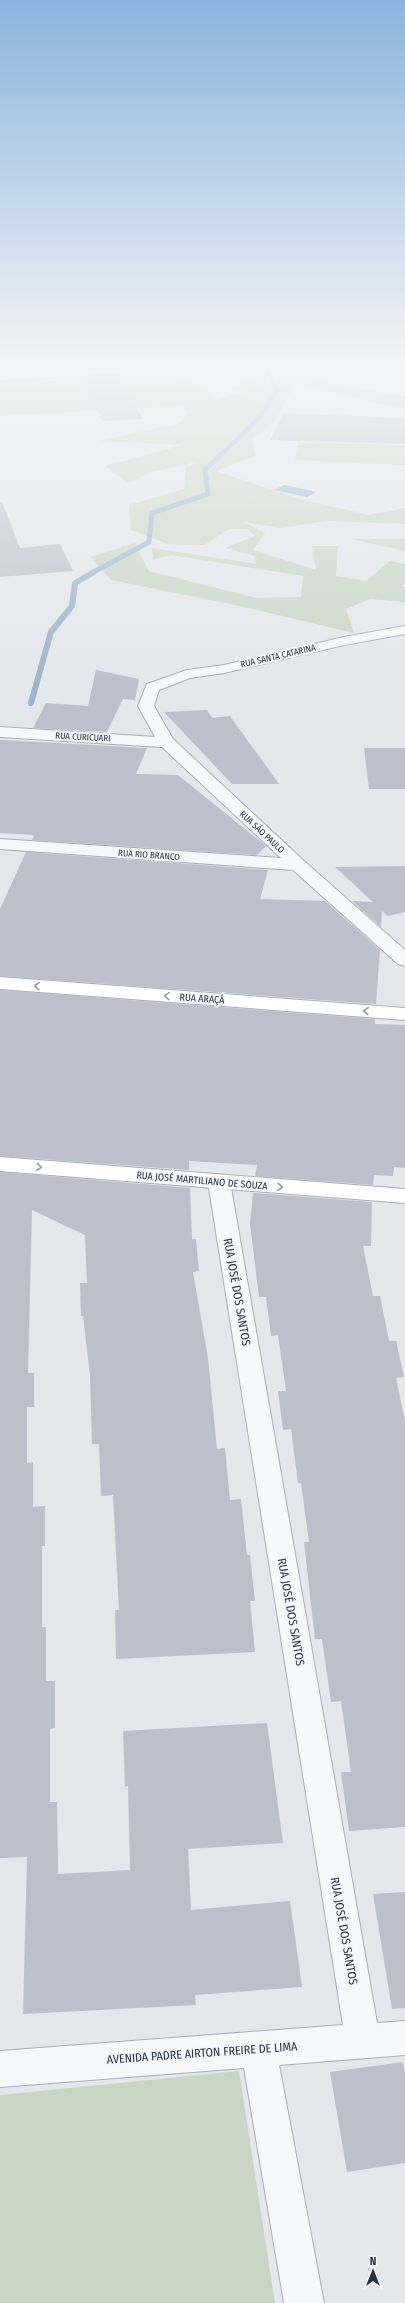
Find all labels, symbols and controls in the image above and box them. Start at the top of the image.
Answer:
street label: RUA SANTA CATARINA [239,642,317,670]
street label: RUA CURICUARI [55,731,111,743]
street label: RUA SÃO PAULO [238,808,287,855]
street label: RUA RIO BRANCO [118,848,181,862]
one-way arrow [34,981,40,990]
street label: RUA ARAÇÁ [179,989,226,1007]
one-way arrow [164,991,170,1000]
one-way arrow [363,1007,369,1016]
one-way arrow [36,1162,42,1171]
street label: RUA JOSÉ MARTILIANO DE SOUZA [136,1167,269,1193]
one-way arrow [277,1182,283,1191]
street label: RUA JOSÉ DOS SANTOS [221,1237,254,1347]
street label: RUA JOSÉ DOS SANTOS [275,1557,308,1667]
street label: RUA JOSÉ DOS SANTOS [328,1876,361,1986]
street label: AVENIDA PADRE AIRTON FREIRE DE LIMA [106,2039,298,2067]
north arrow [353,2251,393,2291]
text: N [370,2255,376,2268]

